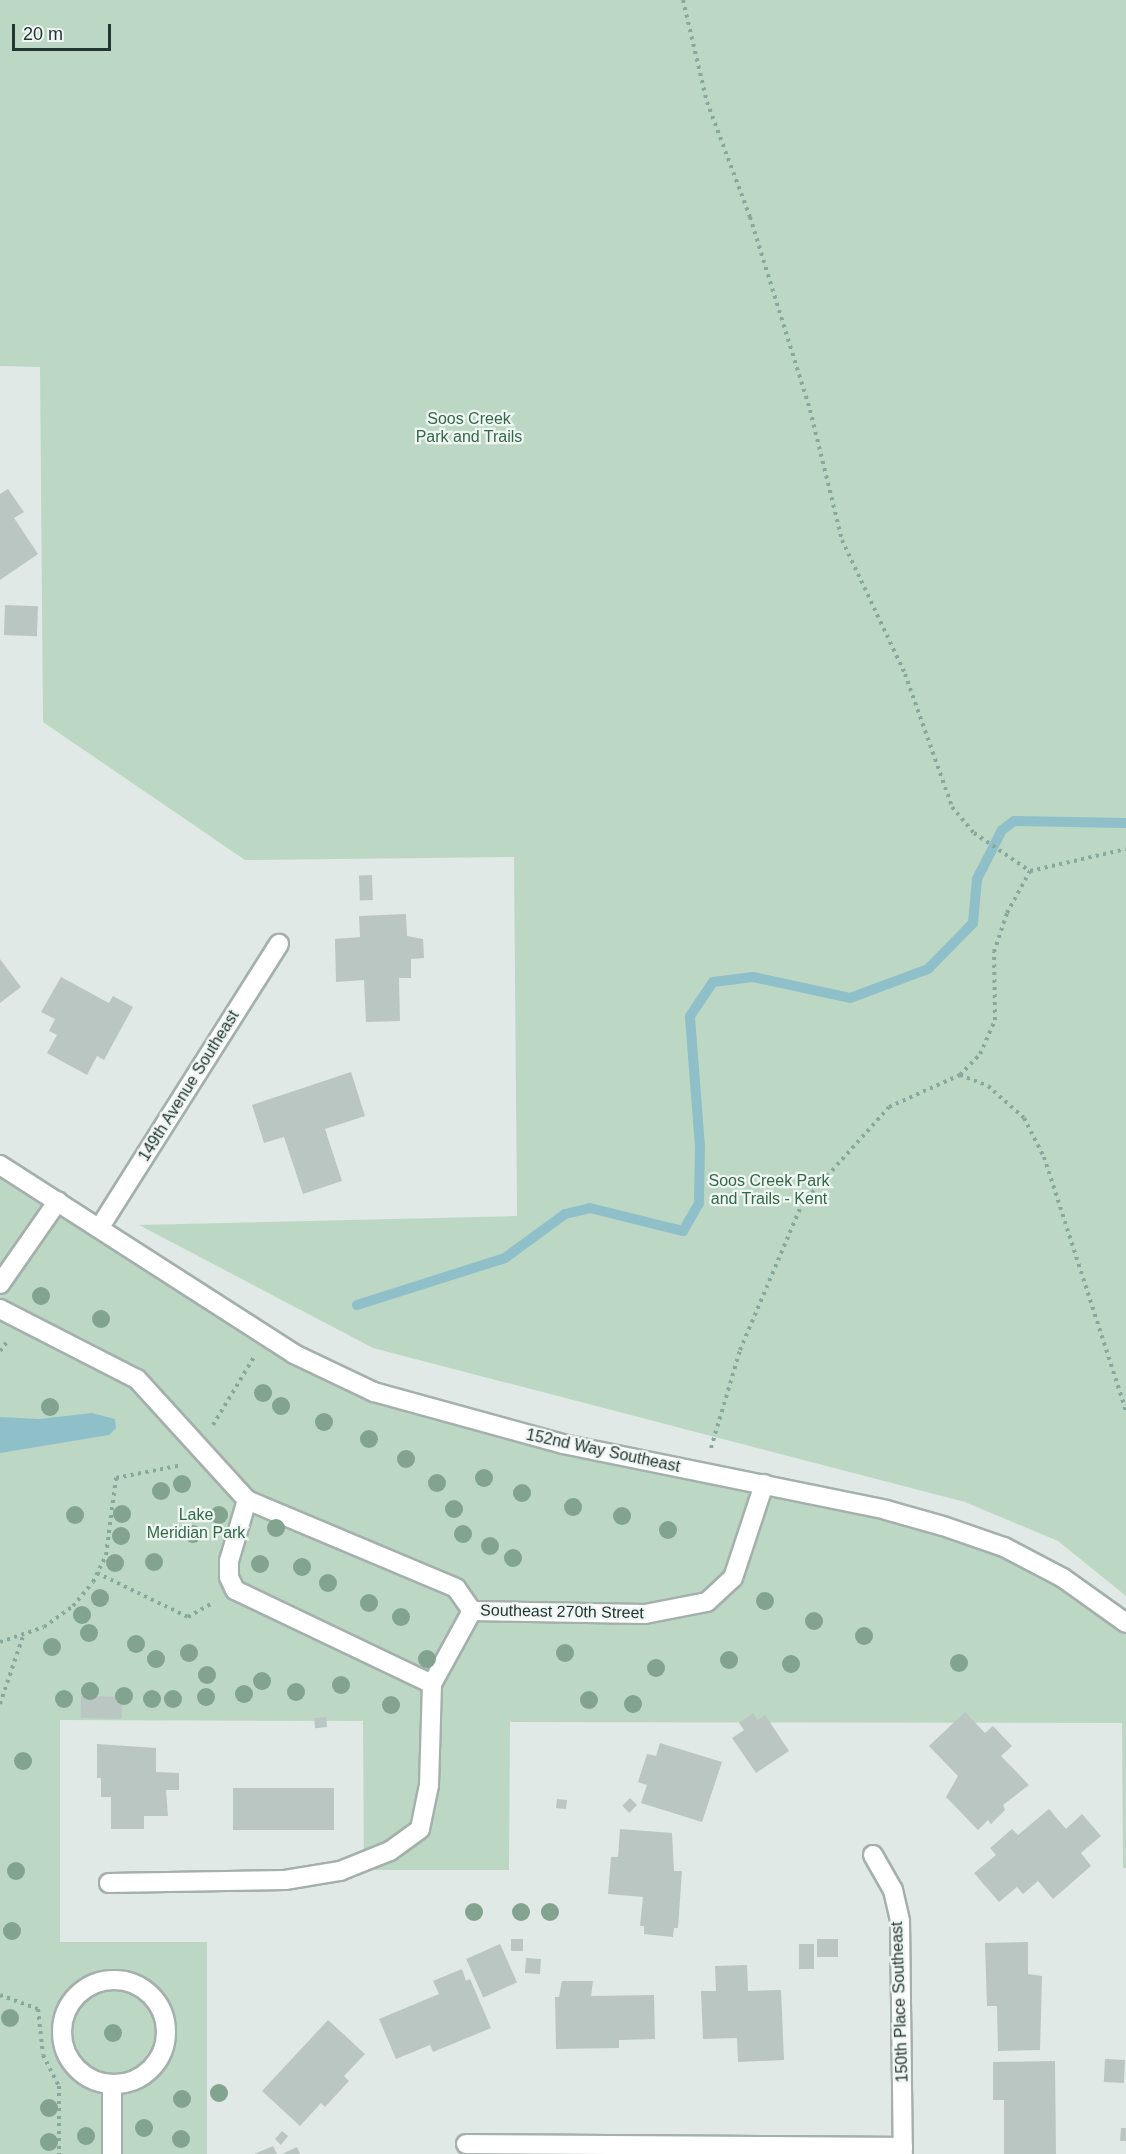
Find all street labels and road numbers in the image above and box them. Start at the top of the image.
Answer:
street label: 149th Avenue Southeast [135,1007,243,1165]
street label: 152nd Way Southeast [524,1425,682,1477]
street label: Southeast 270th Street [480,1601,644,1623]
street label: 150th Place Southeast [888,1921,912,2083]

